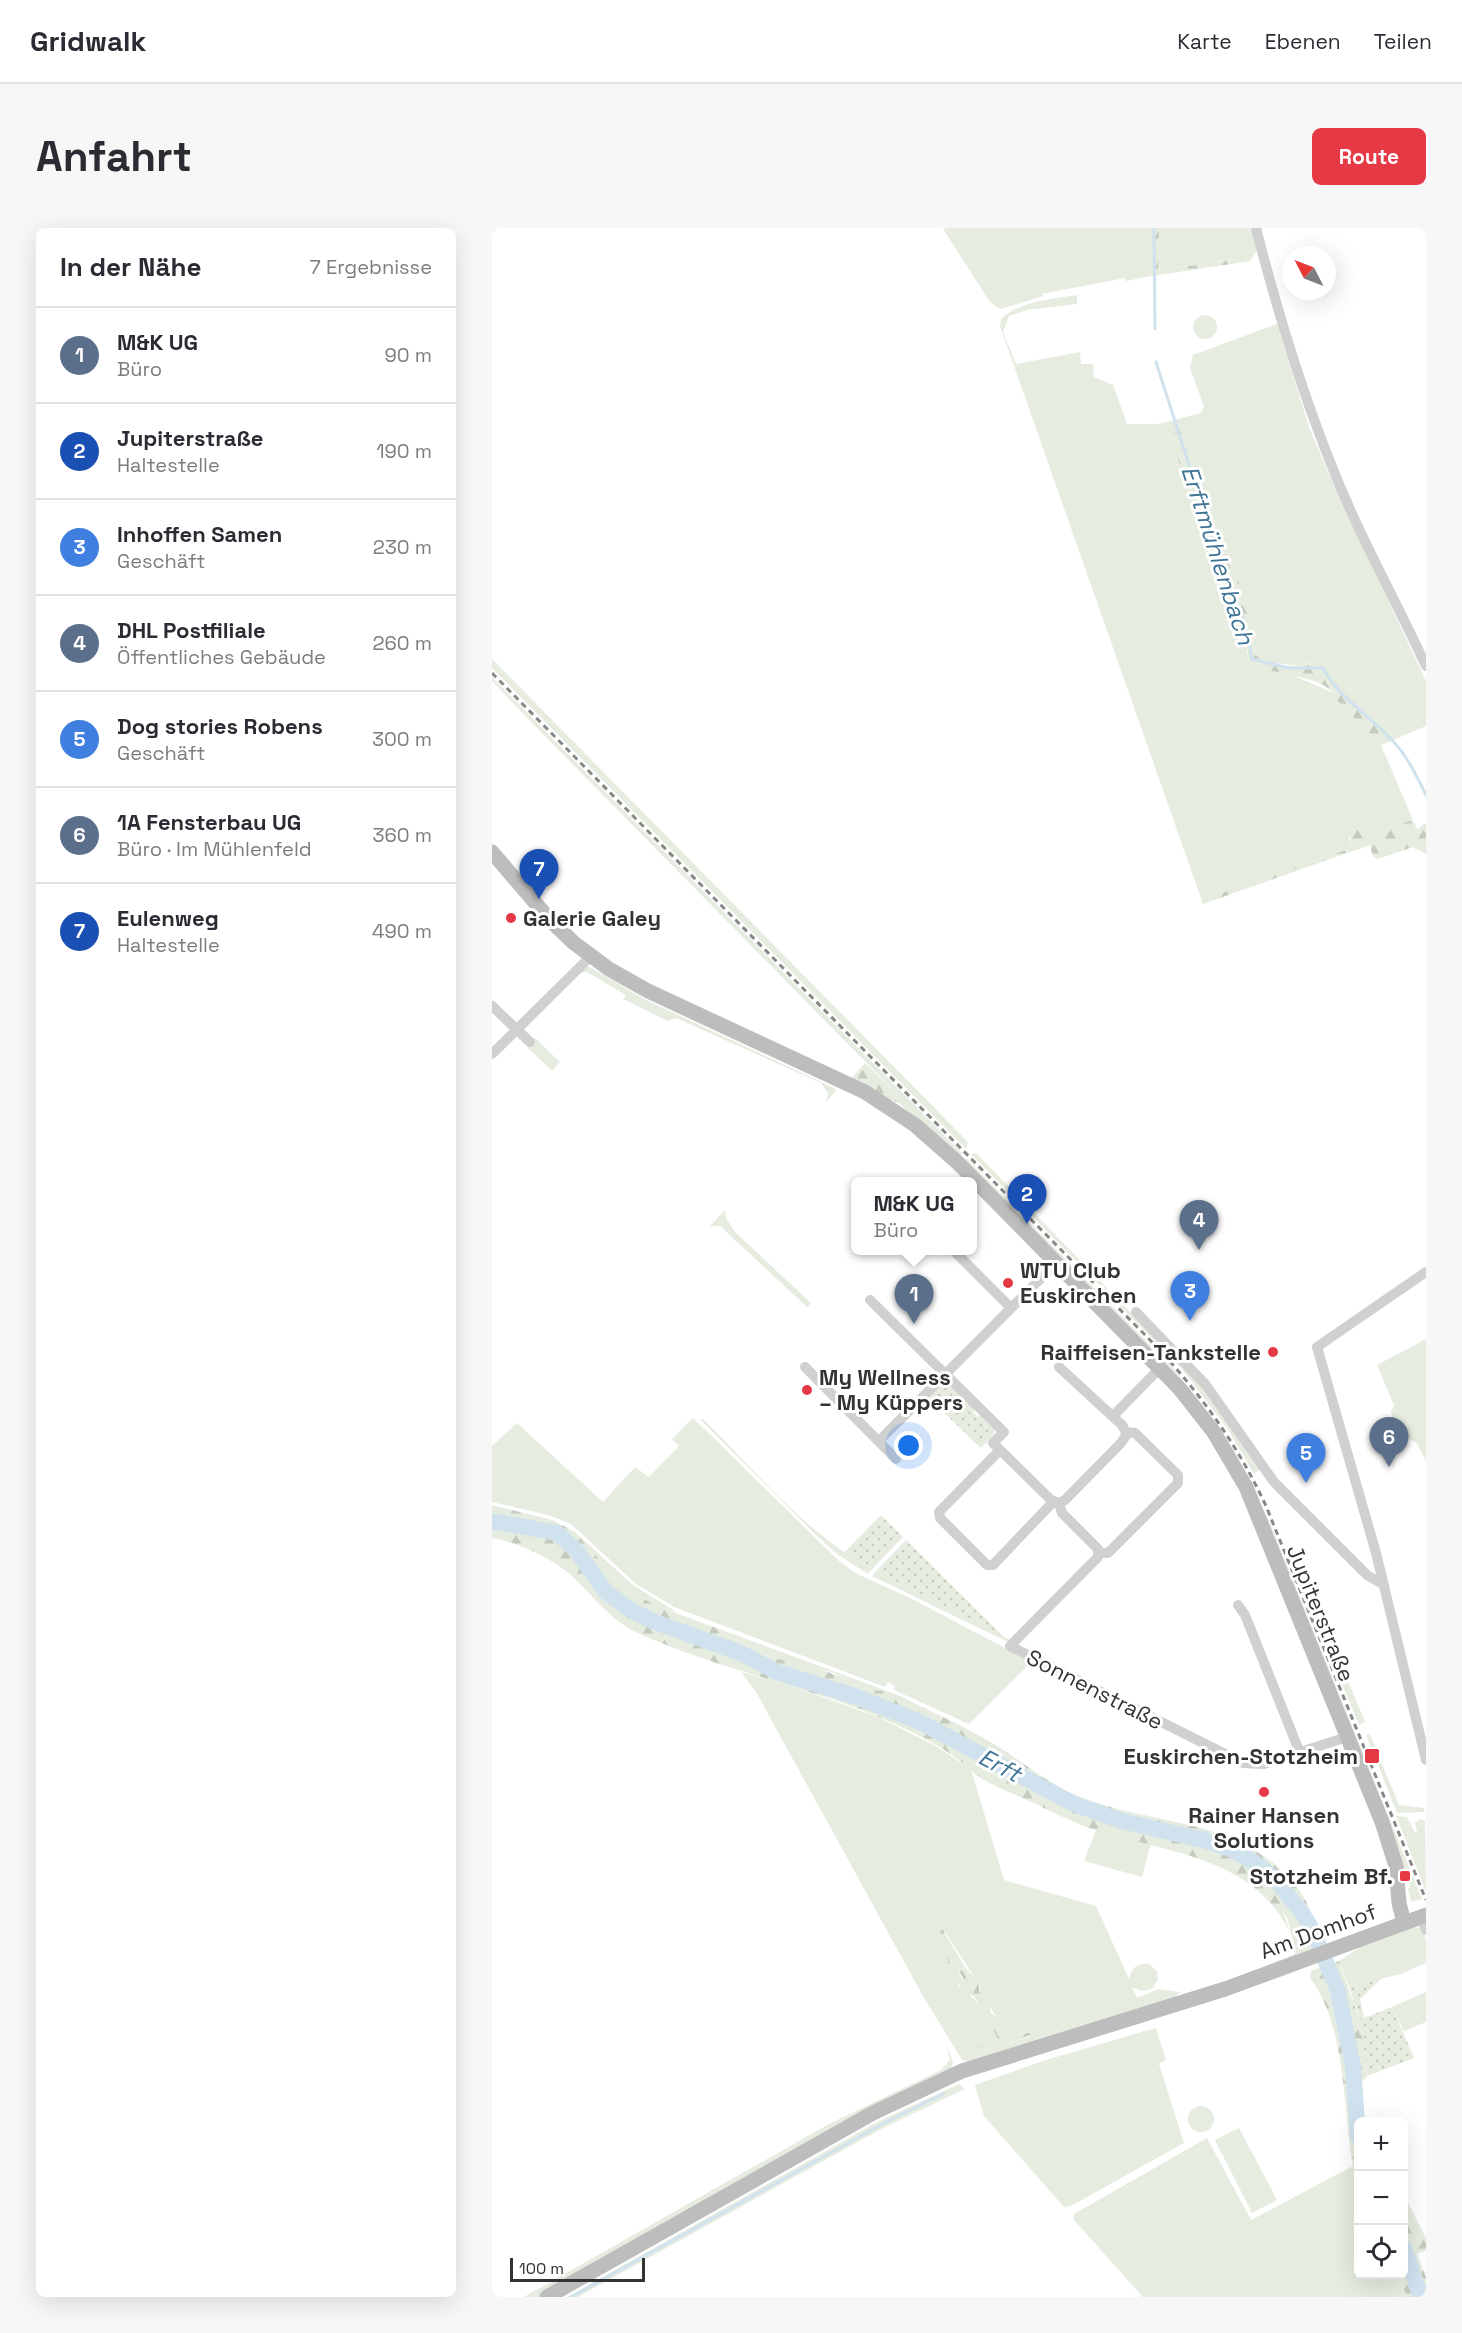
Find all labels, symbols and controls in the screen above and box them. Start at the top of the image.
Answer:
text: Gridwalk [30,23,146,59]
text: Karte [1177,28,1232,55]
text: Ebenen [1265,28,1341,55]
text: Teilen [1374,28,1432,55]
button: Route [1312,128,1426,185]
text: Anfahrt [36,130,192,183]
north arrow [1282,246,1336,300]
text: In der Nähe [60,250,201,284]
text: 7 Ergebnisse [310,254,432,280]
text: M&K UG [117,328,198,356]
text: 1 [75,342,84,368]
text: 90 m [385,342,432,368]
text: Büro [117,356,162,382]
text: Jupiterstraße [117,424,263,452]
text: 2 [74,438,85,464]
text: 190 m [376,438,432,464]
text: Haltestelle [117,452,220,478]
water label: Erftmühlenbach [1174,462,1262,650]
text: Inhoffen Samen [117,520,282,548]
text: 3 [73,534,86,560]
text: 230 m [373,534,432,560]
text: Geschäft [117,548,205,574]
text: DHL Postfiliale [117,616,266,644]
text: 4 [73,630,86,656]
text: 260 m [373,630,432,656]
text: Öffentliches Gebäude [117,644,326,670]
text: Dog stories Robens [117,712,323,740]
text: 5 [74,726,86,752]
text: 300 m [372,726,432,752]
text: Geschäft [117,740,205,766]
text: 1A Fensterbau UG [117,808,301,836]
text: 6 [73,822,86,848]
text: 360 m [373,822,432,848]
text: Büro · Im Mühlenfeld [117,836,312,862]
pin: 7 [520,850,558,899]
text: Eulenweg [117,904,219,932]
place label: Galerie Galey [523,904,661,932]
marker: Galerie Galey [504,911,518,925]
text: 7 [74,918,85,944]
text: 490 m [372,918,432,944]
text: Haltestelle [117,932,220,958]
pin: 2 [1008,1174,1046,1224]
popup [851,1177,977,1255]
text: M&K UG [873,1189,955,1217]
pin: 4 [1180,1200,1218,1250]
text: Büro [873,1217,918,1243]
place label: WTU Club Euskirchen [1020,1256,1137,1309]
pin: 3 [1170,1272,1210,1321]
pin: 1 [894,1274,934,1324]
marker: WTU Club Euskirchen [1001,1276,1015,1290]
place label: Raiffeisen-Tankstelle [1041,1338,1261,1366]
marker: Raiffeisen-Tankstelle [1266,1345,1280,1359]
place label: My Wellness – My Küppers [819,1363,963,1416]
marker: My Wellness – My Küppers [800,1383,814,1397]
pin: 6 [1370,1418,1408,1467]
your location [894,1431,923,1460]
pin: 5 [1286,1434,1326,1483]
street label: Jupiterstraße [1281,1540,1361,1686]
street label: Sonnenstraße [1022,1643,1168,1735]
water label: Erft [973,1741,1028,1790]
place label: Euskirchen-Stotzheim [1124,1742,1358,1770]
marker: Euskirchen-Stotzheim [1363,1747,1381,1765]
marker: Rainer Hansen Solutions [1257,1785,1271,1799]
place label: Rainer Hansen Solutions [1188,1801,1340,1854]
place label: Stotzheim Bf. [1250,1862,1393,1890]
marker: Stotzheim Bf. [1398,1869,1412,1883]
street label: Am Domhof [1256,1897,1380,1965]
map controls [1354,2117,1408,2279]
button: + [1354,2117,1408,2171]
button: − [1354,2171,1408,2225]
button: locate [1354,2225,1408,2279]
scale bar [510,2255,645,2282]
text: 100 m [519,2258,564,2279]

